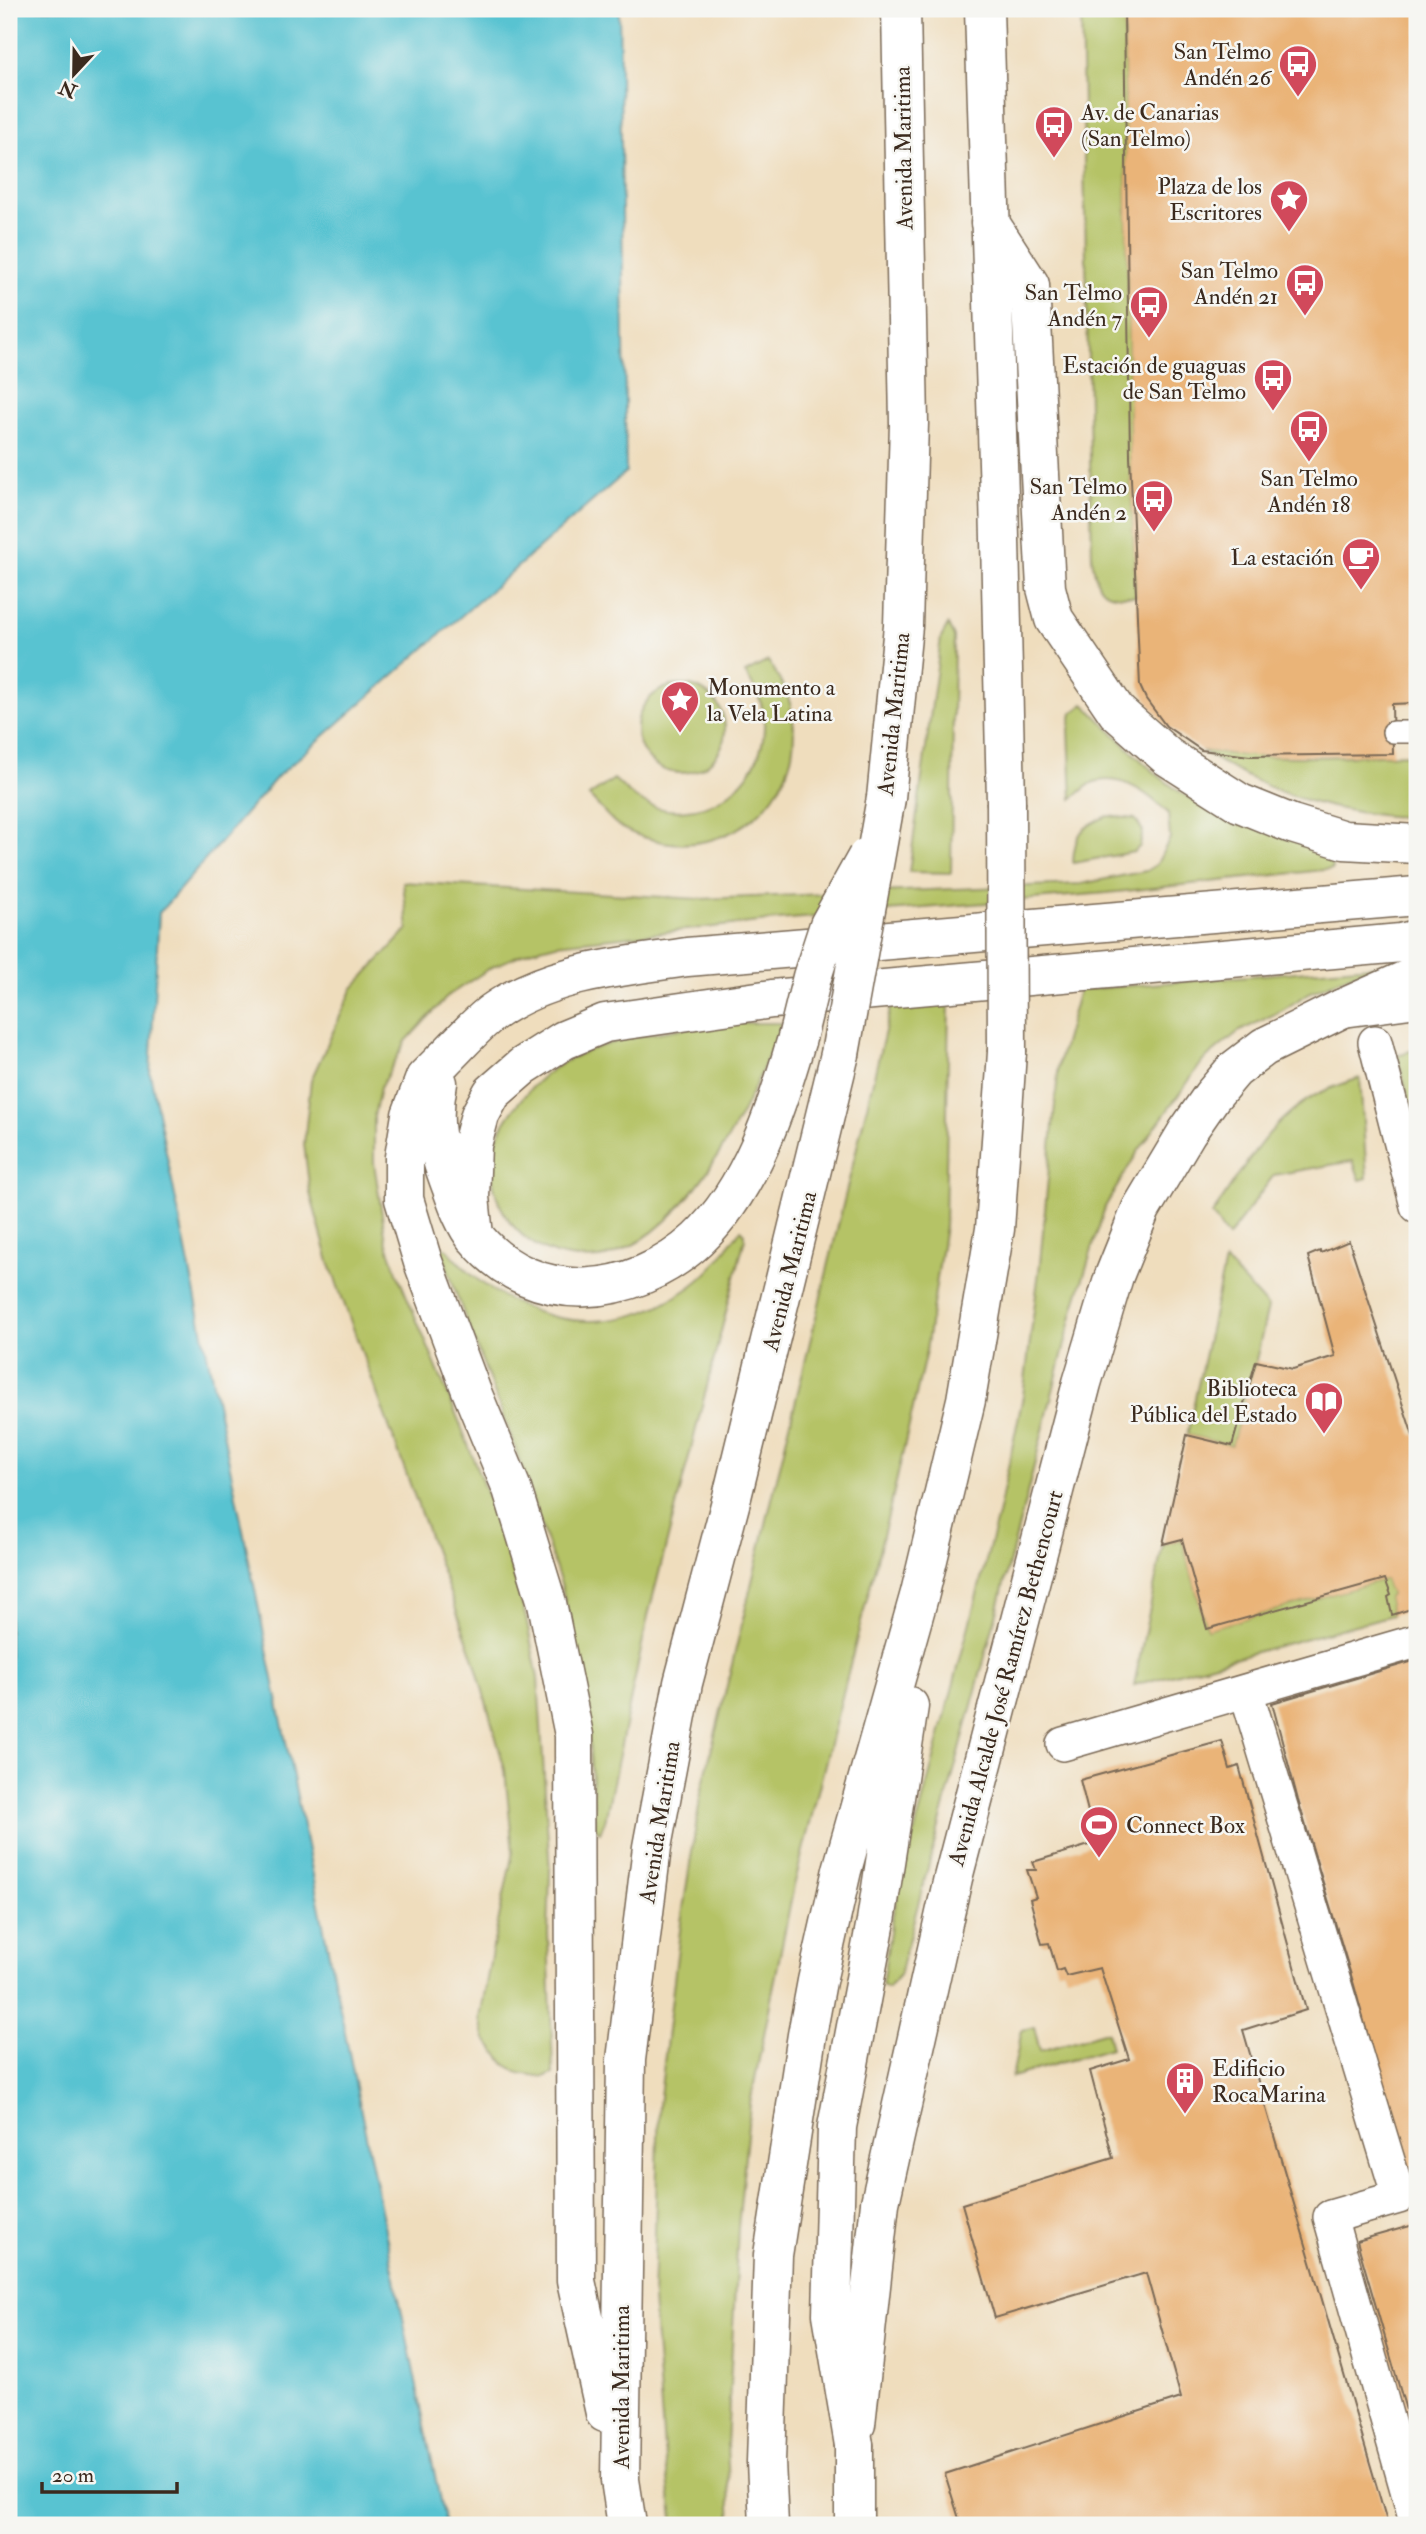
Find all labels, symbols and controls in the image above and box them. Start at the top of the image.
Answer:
place label: San Telmo Andén 26 [1174,37,1272,92]
north arrow [38,38,108,108]
bus stop icon: San Telmo Andén 26 [1277,43,1319,98]
street label: Avenida Maritima [888,65,919,231]
text: N [55,74,81,104]
place label: Av. de Canarias (San Telmo) [1080,98,1219,153]
bus stop icon: Av. de Canarias (San Telmo) [1033,104,1075,159]
place label: Plaza de los Escritores [1157,172,1262,227]
place icon: Plaza de los Escritores [1268,178,1310,233]
place label: San Telmo Andén 21 [1181,256,1278,311]
bus stop icon: San Telmo Andén 21 [1284,262,1326,317]
place label: San Telmo Andén 7 [1025,278,1122,333]
bus stop icon: San Telmo Andén 7 [1128,284,1170,339]
place label: Estación de guaguas de San Telmo [1062,351,1246,406]
bus stop icon: Estación de guaguas de San Telmo [1252,357,1294,412]
bus stop icon: San Telmo Andén 18 [1288,408,1330,463]
place label: San Telmo Andén 18 [1260,464,1358,519]
place label: San Telmo Andén 2 [1030,472,1127,527]
bus stop icon: San Telmo Andén 2 [1133,478,1175,533]
cafe icon: La estación [1340,536,1382,591]
place label: La estación [1230,543,1334,572]
street label: Avenida Maritima [870,631,917,798]
place label: Monumento a la Vela Latina [707,673,836,728]
place icon: Monumento a la Vela Latina [659,679,701,734]
street label: Avenida Maritima [755,1188,824,1355]
place label: Biblioteca Pública del Estado [1130,1374,1298,1429]
library icon: Biblioteca Pública del Estado [1303,1380,1345,1435]
street label: Avenida Alcalde José Ramírez Bethencourt [941,1487,1070,1870]
street label: Avenida Maritima [632,1738,687,1906]
sports icon: Connect Box [1078,1804,1120,1859]
place label: Connect Box [1126,1811,1245,1840]
place label: Edificio RocaMarina [1212,2054,1326,2109]
building icon: Edificio RocaMarina [1164,2060,1206,2115]
street label: Avenida Maritima [607,2305,636,2470]
scale bar [42,2450,177,2494]
text: 20 m [52,2462,94,2489]

